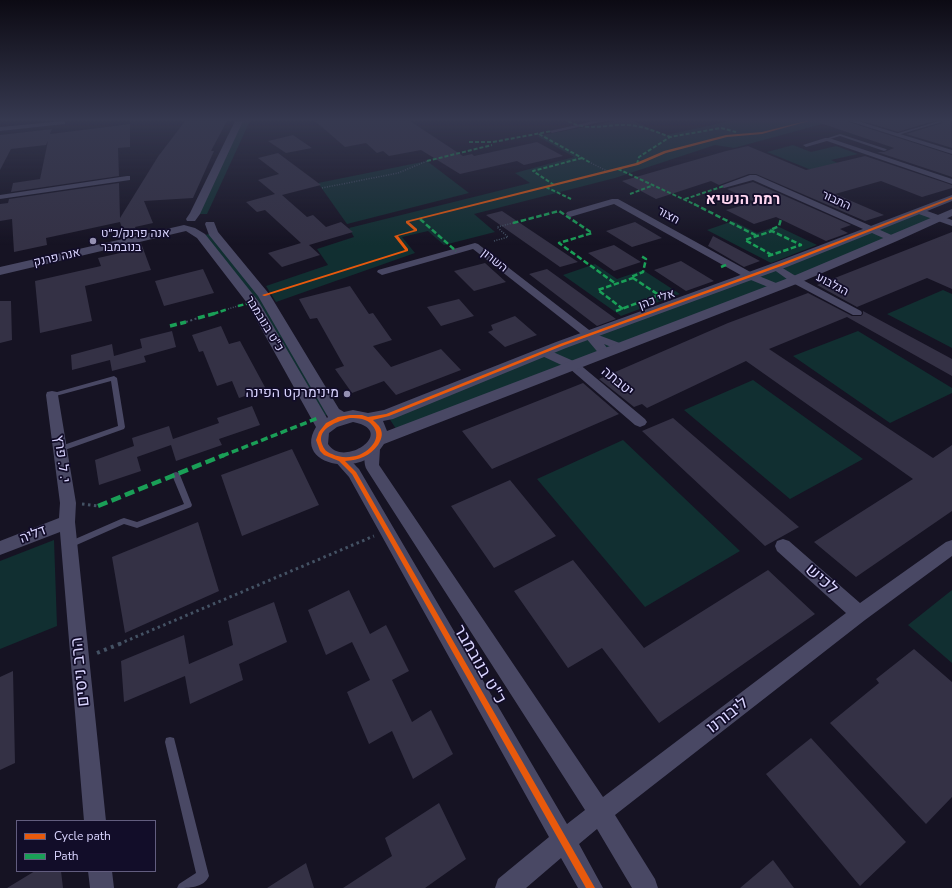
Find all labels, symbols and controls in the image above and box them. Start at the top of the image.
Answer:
street label: התבור [819,188,853,214]
district label: רמת הנשיא [706,191,780,209]
street label: חצור [654,204,682,228]
place label: אנה פרנק/כ״ט בנובמבר [101,227,170,255]
marker: אנה פרנק/כ״ט בנובמבר [88,236,98,246]
street label: אנה פרנק [32,246,82,270]
street label: השרון [478,246,510,276]
street label: הגלבוע [813,271,851,299]
street label: אלי כהן [637,287,677,313]
street label: כ"ט בנובמבר [242,294,286,354]
street label: יטבתה [597,364,637,400]
place label: מינימרקט הפינה [245,386,339,402]
marker: מינימרקט הפינה [342,389,352,399]
street label: י. ל. פרץ [49,434,73,484]
street label: דליה [17,522,49,548]
street label: לכיש [801,560,841,600]
street label: כ"ט בנובמבר [448,622,510,708]
street label: הרב ניסים [67,636,95,708]
street label: ליבורנו [703,693,753,739]
legend [16,820,156,872]
text: Cycle path [54,828,111,844]
text: Path [54,848,79,864]

